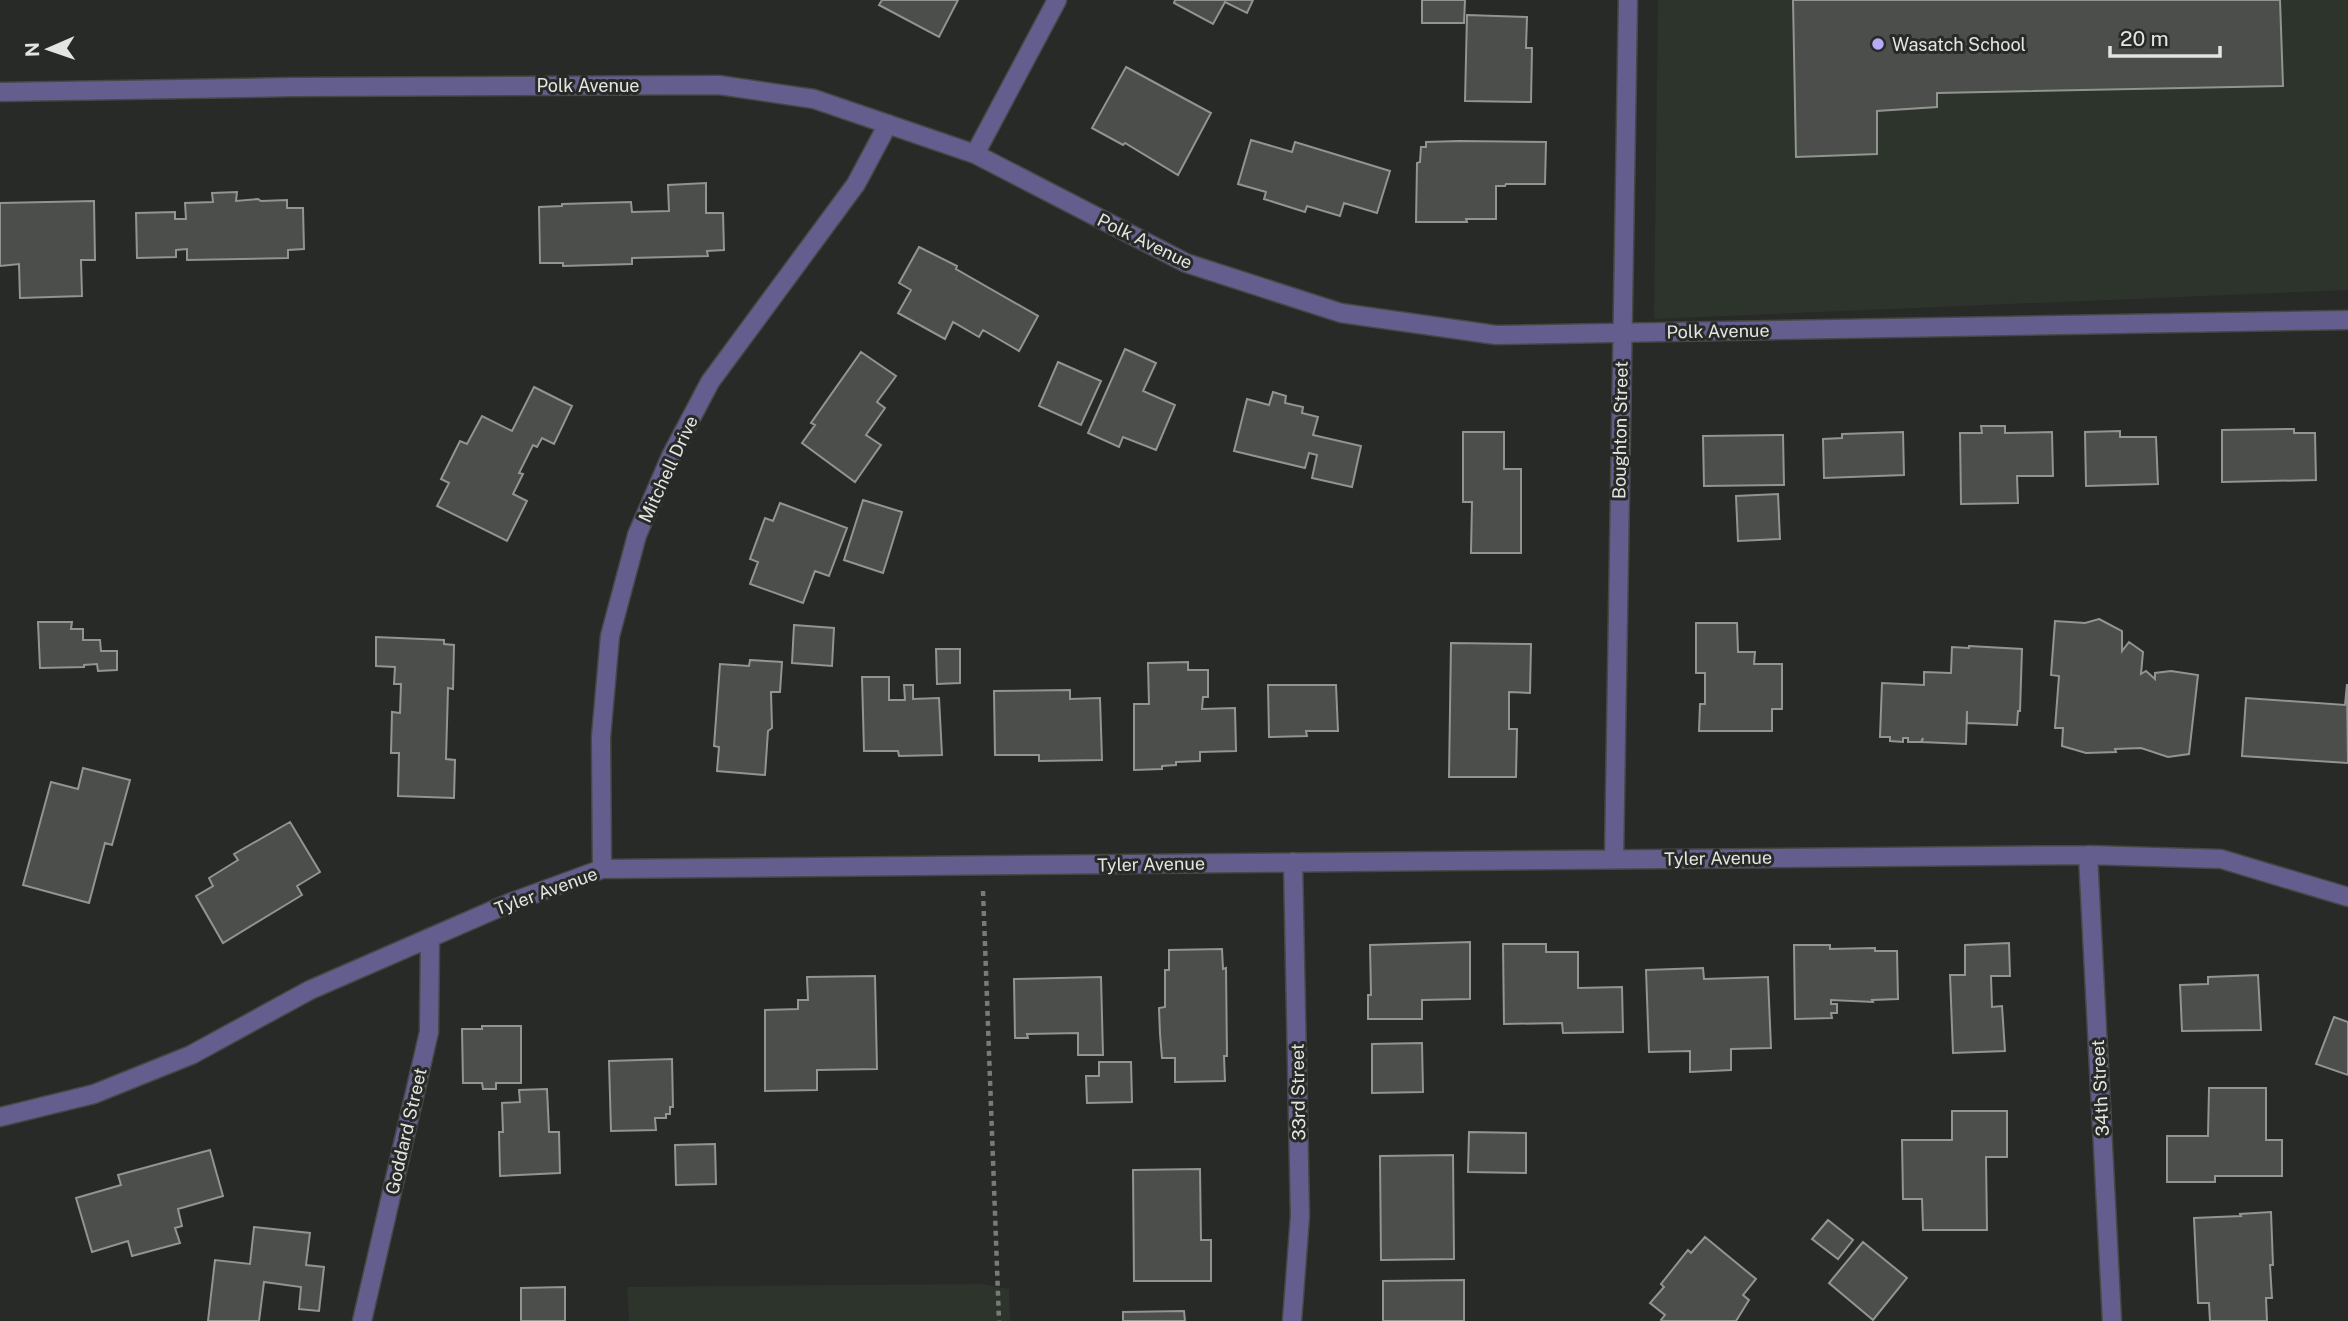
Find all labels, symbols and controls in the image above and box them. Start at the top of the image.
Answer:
north arrow [14,14,84,84]
scale bar [2110,14,2220,58]
text: 20 m [2120,26,2169,51]
place label: Wasatch School [1892,34,2026,55]
marker: Wasatch School [1870,36,1886,52]
text: N [21,42,43,57]
street label: Polk Avenue [536,75,640,96]
street label: Polk Avenue [1094,209,1196,273]
street label: Polk Avenue [1666,320,1770,342]
street label: Boughton Street [1608,361,1632,499]
street label: Mitchell Drive [634,412,702,526]
street label: Tyler Avenue [1664,847,1772,869]
street label: Tyler Avenue [1097,853,1205,875]
street label: Tyler Avenue [492,863,600,919]
street label: 34th Street [2087,1039,2113,1137]
street label: 33rd Street [1287,1043,1309,1141]
street label: Goddard Street [381,1066,431,1196]

